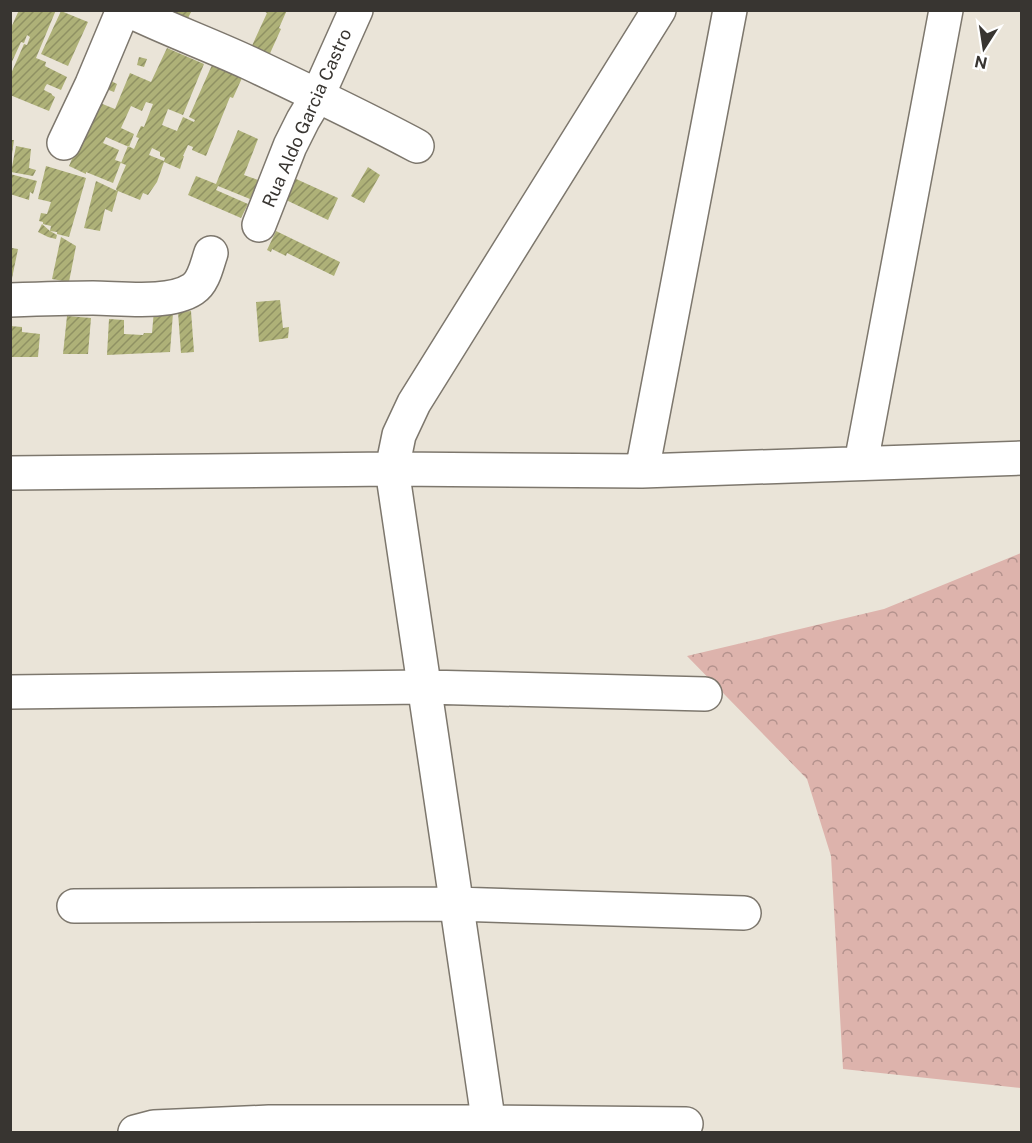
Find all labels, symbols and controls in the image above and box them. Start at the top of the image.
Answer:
north arrow [954,18,1014,78]
street label: Rua Aldo Garcia Castro [258,25,355,210]
text: N [973,52,989,73]

